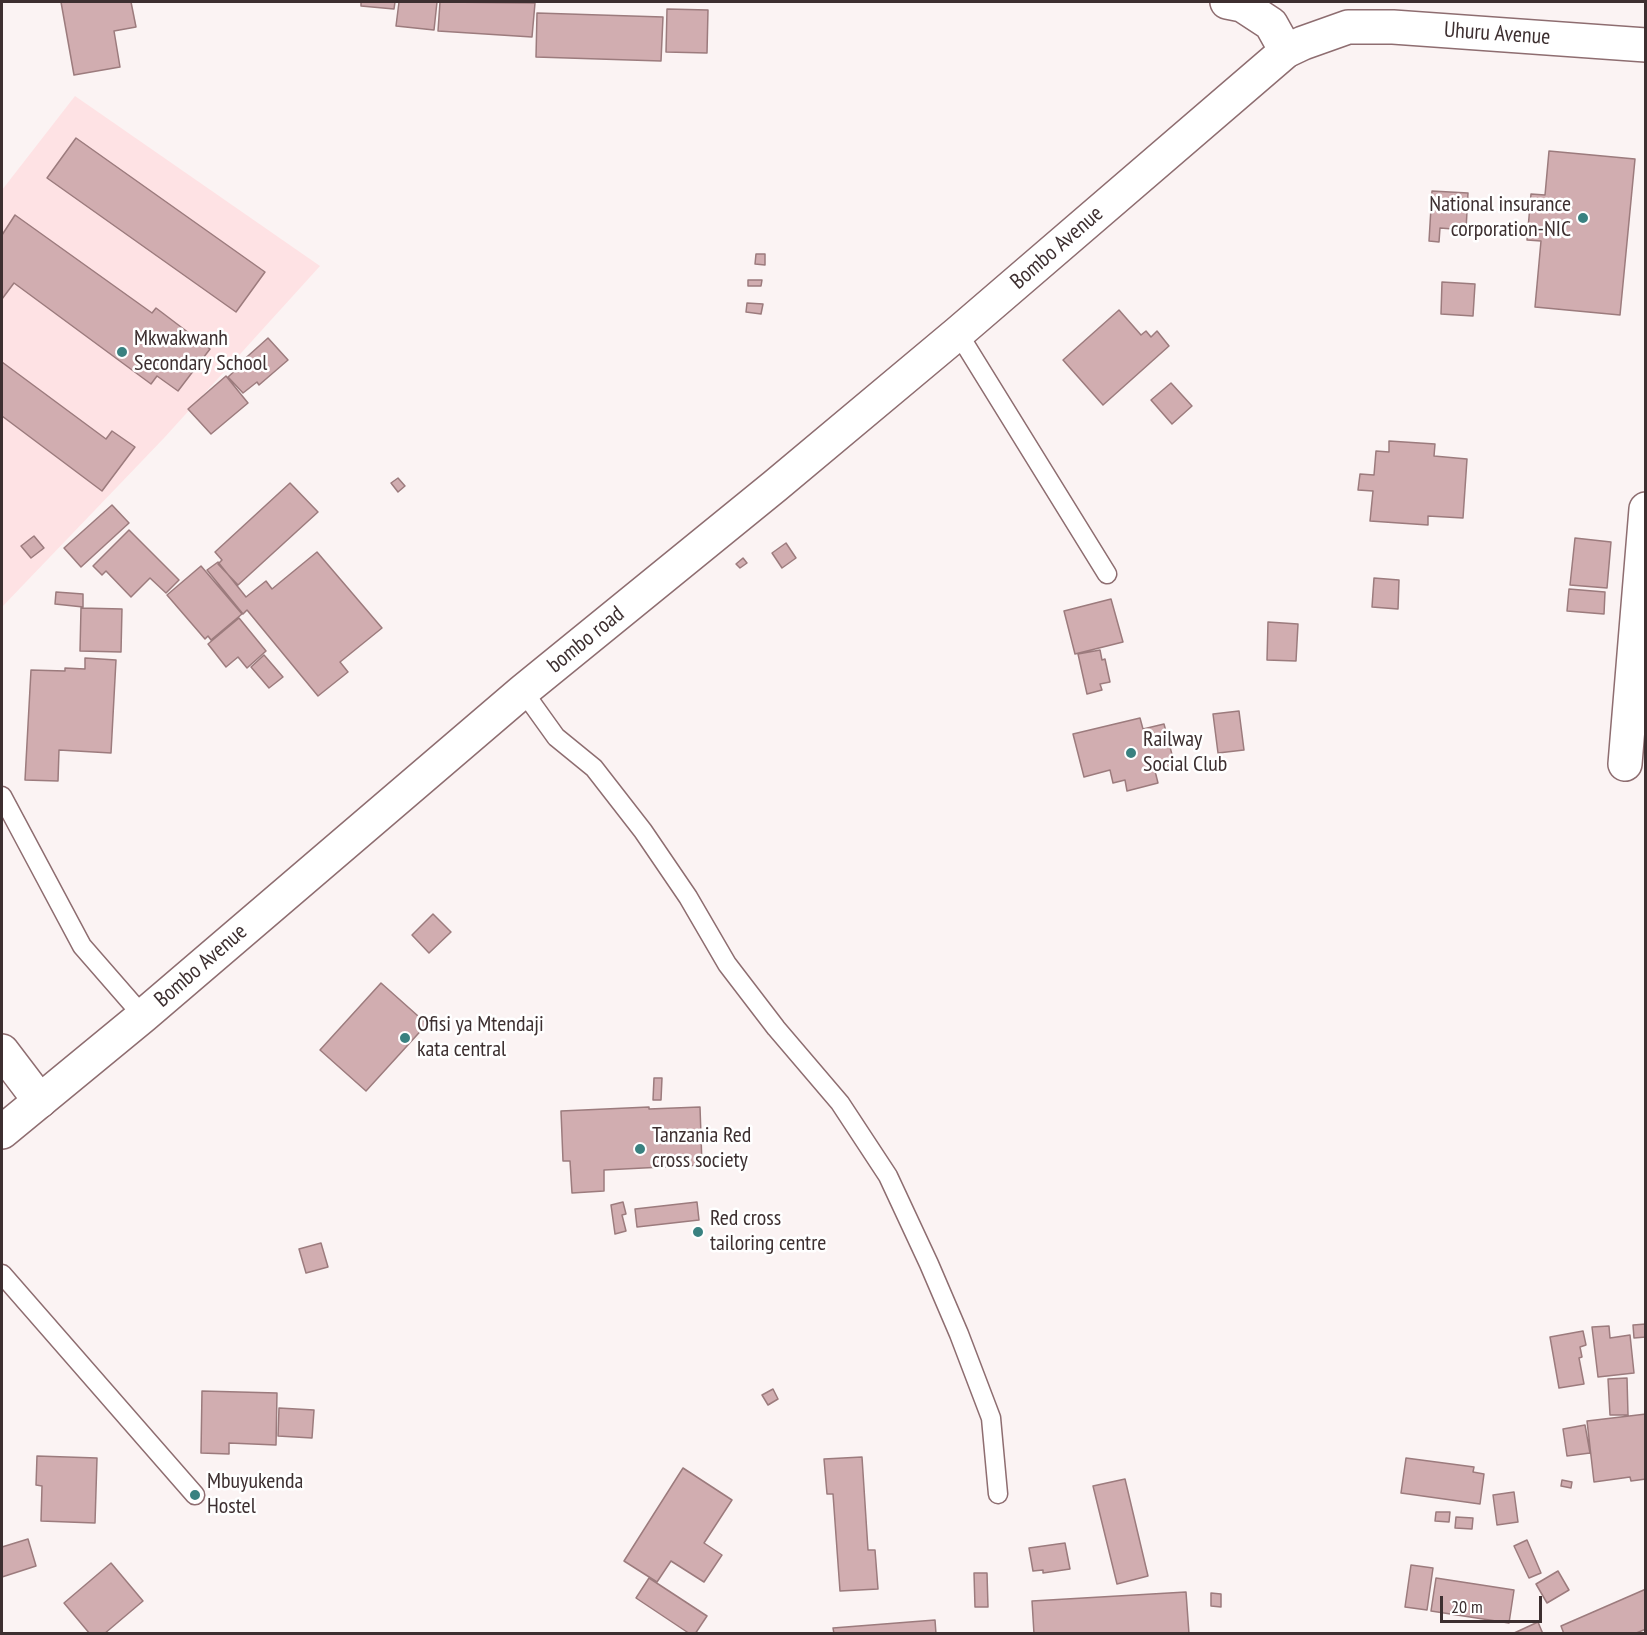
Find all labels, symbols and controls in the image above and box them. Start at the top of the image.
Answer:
street label: Uhuru Avenue [1443,17,1551,51]
place label: National insurance corporation-NIC [1429,192,1571,243]
street label: Bombo Avenue [1005,201,1109,295]
marker: National insurance corporation-NIC [1576,211,1590,225]
place label: Mkwakwanh Secondary School [134,326,267,378]
marker: Mkwakwanh Secondary School [115,345,129,359]
street label: bombo road [542,601,630,679]
place label: Railway Social Club [1143,727,1227,778]
marker: Railway Social Club [1124,746,1138,760]
street label: Bombo Avenue [149,919,253,1013]
place label: Ofisi ya Mtendaji kata central [417,1012,544,1064]
marker: Ofisi ya Mtendaji kata central [398,1031,412,1045]
place label: Tanzania Red cross society [652,1123,751,1174]
marker: Tanzania Red cross society [633,1142,647,1156]
place label: Red cross tailoring centre [710,1206,826,1258]
marker: Red cross tailoring centre [691,1225,705,1239]
place label: Mbuyukenda Hostel [207,1469,303,1520]
marker: Mbuyukenda Hostel [188,1488,202,1502]
scale bar [1443,1584,1545,1622]
text: 20 m [1451,1595,1483,1618]

